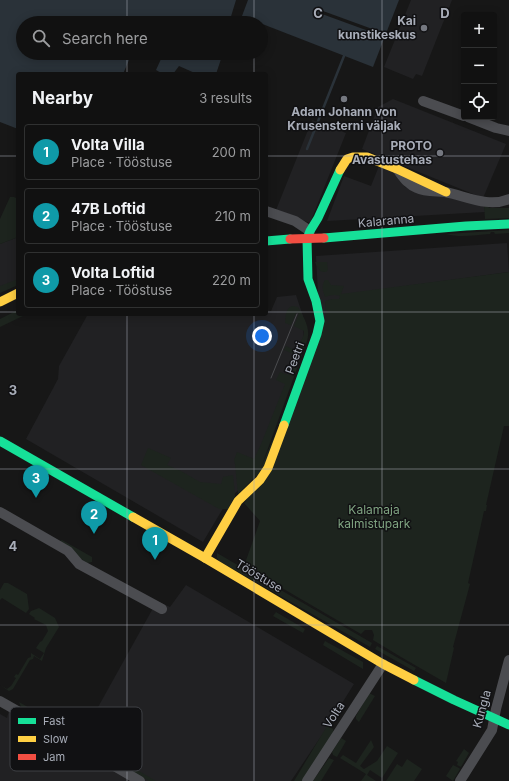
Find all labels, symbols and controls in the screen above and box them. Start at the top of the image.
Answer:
text: C [313,5,323,21]
text: D [440,5,450,21]
map controls [461,12,497,120]
button: + [461,12,497,48]
place label: Kai kunstikeskus [338,13,416,42]
search box [16,16,268,60]
marker: Kai kunstikeskus [419,23,429,33]
icon: search [30,27,52,49]
text: Search here [62,29,148,48]
button: − [461,48,497,84]
button: locate [461,84,497,120]
text: Nearby [32,88,93,108]
text: 3 results [199,90,252,106]
marker: Adam Johann von Krusensterni väljak [339,94,349,104]
place label: Adam Johann von Krusensterni väljak [287,104,401,133]
text: Volta Villa [71,135,145,154]
place label: PROTO Avastustehas [352,138,432,167]
text: 1 [43,144,49,160]
text: 200 m [212,144,251,160]
marker: PROTO Avastustehas [435,148,445,158]
text: Place · Tööstuse [71,154,172,170]
text: 47B Loftid [71,199,145,218]
text: 2 [42,208,50,224]
text: 210 m [215,208,251,224]
street label: Kalaranna [357,211,415,230]
text: Place · Tööstuse [71,218,172,234]
text: Volta Loftid [71,263,155,282]
text: 3 [42,272,50,288]
text: 220 m [212,272,251,288]
text: Place · Tööstuse [71,282,172,298]
your location [252,326,272,346]
street label: Peetri [282,340,307,376]
text: 3 [9,382,17,398]
pin: 3 [23,465,49,498]
pin: 2 [81,501,107,534]
park label: Kalamaja kalmistupark [338,502,411,531]
pin: 1 [142,527,168,560]
text: 4 [9,538,18,554]
street label: Tööstuse [233,556,286,595]
street label: Kungla [469,688,494,730]
street label: Volta [319,699,348,731]
legend [10,707,142,771]
text: Fast [43,714,65,728]
text: Slow [43,732,68,746]
text: Jam [43,750,65,764]

